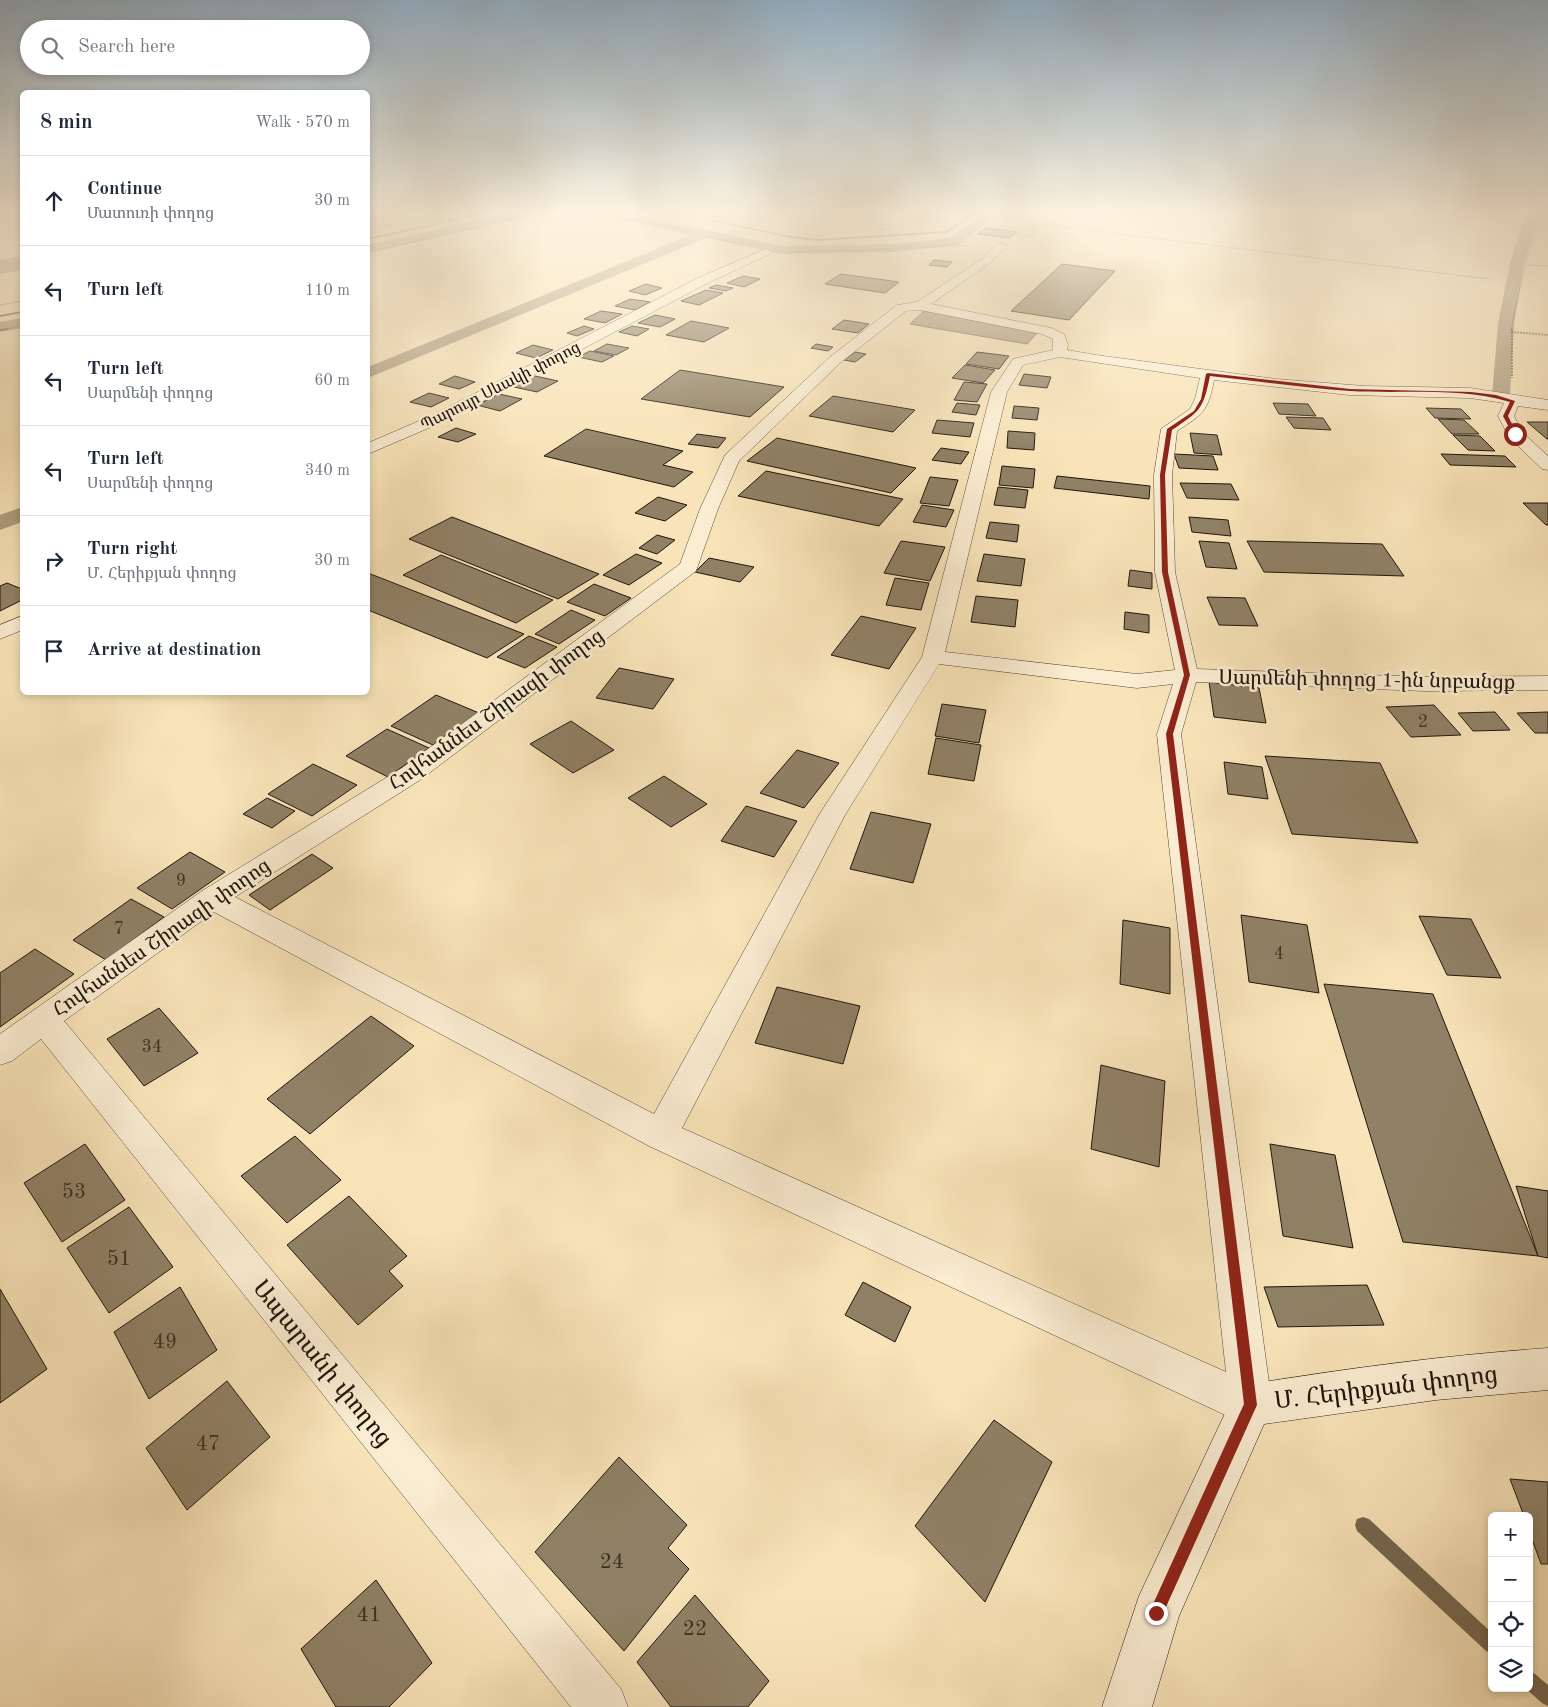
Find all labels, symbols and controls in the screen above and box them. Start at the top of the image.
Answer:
search box [20,20,370,75]
icon: search [38,34,66,62]
text: Search here [78,38,175,57]
text: 8 min [40,112,93,133]
text: Walk · 570 m [255,115,350,131]
text: Continue [87,180,162,199]
icon: ahead [40,187,68,215]
text: 30 m [314,193,350,209]
text: Մատուռի փողոց [87,206,214,222]
icon: left [40,277,68,305]
text: Turn left [87,281,164,300]
text: 110 m [305,283,350,299]
street label: Պարույր Սևակի փողոց [419,340,583,434]
text: Turn left [87,360,164,379]
icon: left [40,367,68,395]
text: 60 m [314,373,350,389]
text: Սարմենի փողոց [87,386,213,402]
route start [1504,423,1527,446]
text: Turn left [87,450,164,469]
icon: left [40,457,68,485]
text: 340 m [305,463,350,479]
text: Սարմենի փողոց [87,476,213,492]
text: Turn right [87,540,177,559]
icon: right [40,547,68,575]
text: 30 m [314,553,350,569]
text: Մ. Հերիքյան փողոց [87,566,237,582]
street label: Հովհաննես Շիրազի փողոց [386,626,608,795]
icon: arrive [40,637,68,665]
text: Arrive at destination [87,641,261,660]
street label: Սարմենի փողոց 1-ին նրբանցք [1218,668,1515,694]
house number: 2 [1418,713,1428,731]
street label: Հովհաննես Շիրազի փողոց [50,856,274,1021]
house number: 9 [176,872,186,890]
house number: 7 [114,920,124,938]
house number: 4 [1274,945,1284,963]
house number: 34 [142,1038,162,1056]
house number: 53 [62,1182,86,1203]
house number: 51 [107,1249,131,1270]
street label: Ապարանի փողոց [247,1277,396,1452]
house number: 49 [153,1332,177,1353]
street label: Մ. Հերիքյան փողոց [1273,1363,1499,1415]
house number: 47 [196,1434,220,1455]
map controls [1488,1512,1533,1692]
button: + [1488,1512,1533,1557]
house number: 24 [600,1552,624,1573]
button: − [1488,1557,1533,1602]
route end [1145,1602,1168,1625]
button: locate [1488,1602,1533,1647]
house number: 41 [357,1605,381,1626]
house number: 22 [683,1619,707,1640]
button: layers [1488,1647,1533,1692]

